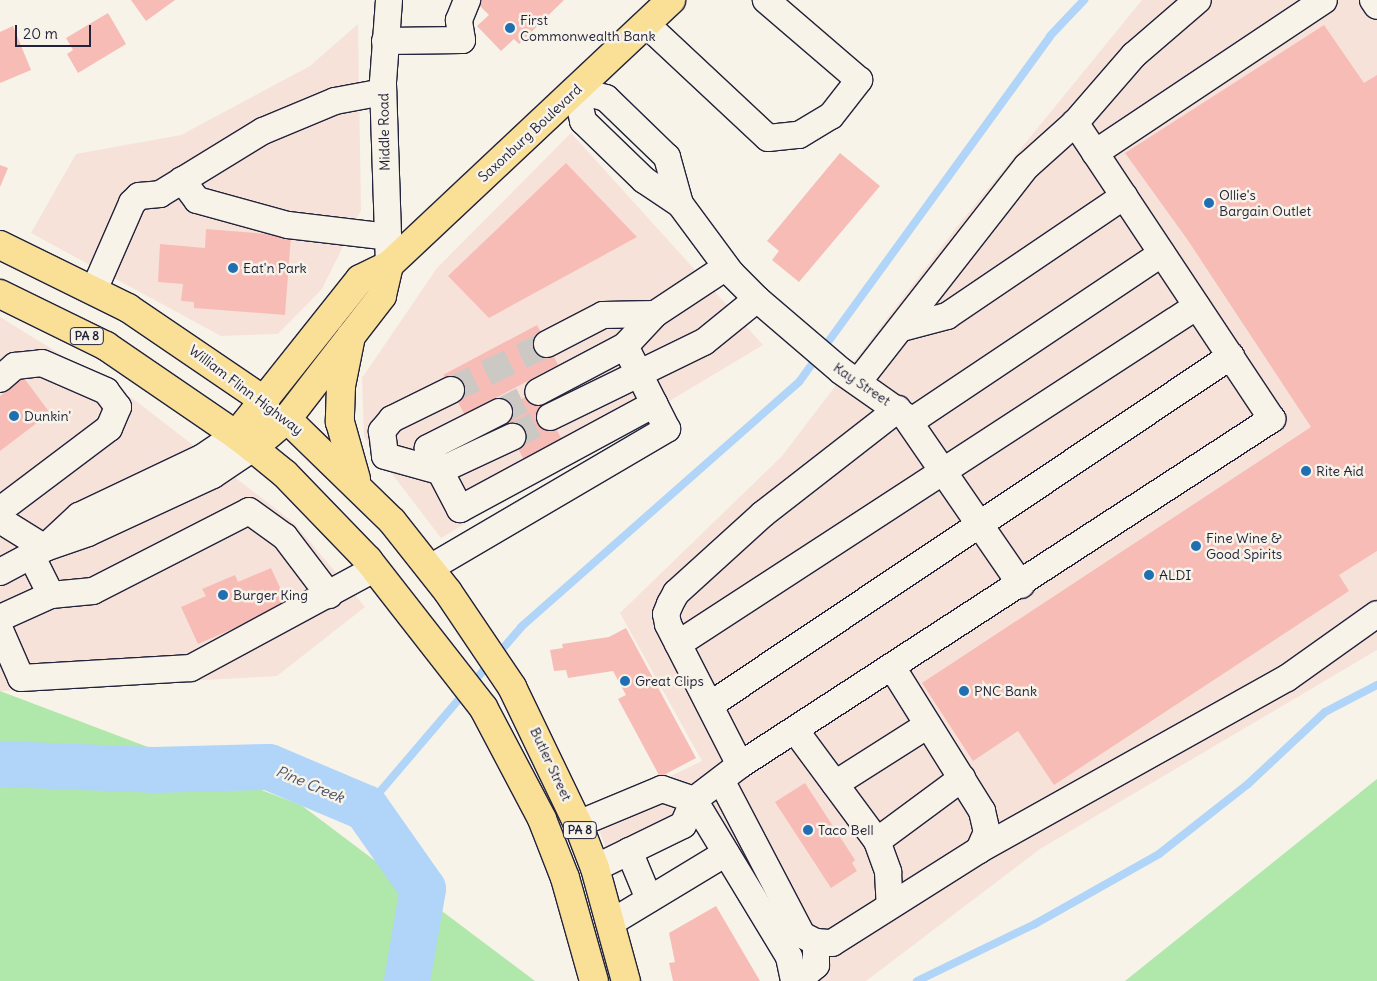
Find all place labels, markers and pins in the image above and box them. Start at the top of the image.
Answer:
place label: First Commonwealth Bank [520,12,656,44]
marker: First Commonwealth Bank [504,22,516,34]
place label: Ollie's Bargain Outlet [1219,187,1311,220]
marker: Ollie's Bargain Outlet [1203,197,1215,209]
place label: Eat'n Park [243,260,307,276]
marker: Eat'n Park [227,262,239,274]
place label: Dunkin' [24,408,71,424]
marker: Dunkin' [8,410,20,422]
place label: Rite Aid [1316,463,1364,479]
marker: Rite Aid [1300,465,1312,477]
place label: Fine Wine & Good Spirits [1206,530,1282,562]
marker: Fine Wine & Good Spirits [1190,540,1202,552]
place label: ALDI [1159,567,1191,583]
marker: ALDI [1143,569,1155,581]
place label: Burger King [233,587,308,603]
marker: Burger King [217,589,229,601]
place label: Great Clips [635,673,704,689]
marker: Great Clips [619,675,631,687]
place label: PNC Bank [974,683,1037,699]
marker: PNC Bank [958,685,970,697]
place label: Taco Bell [818,822,874,838]
marker: Taco Bell [802,824,814,836]

